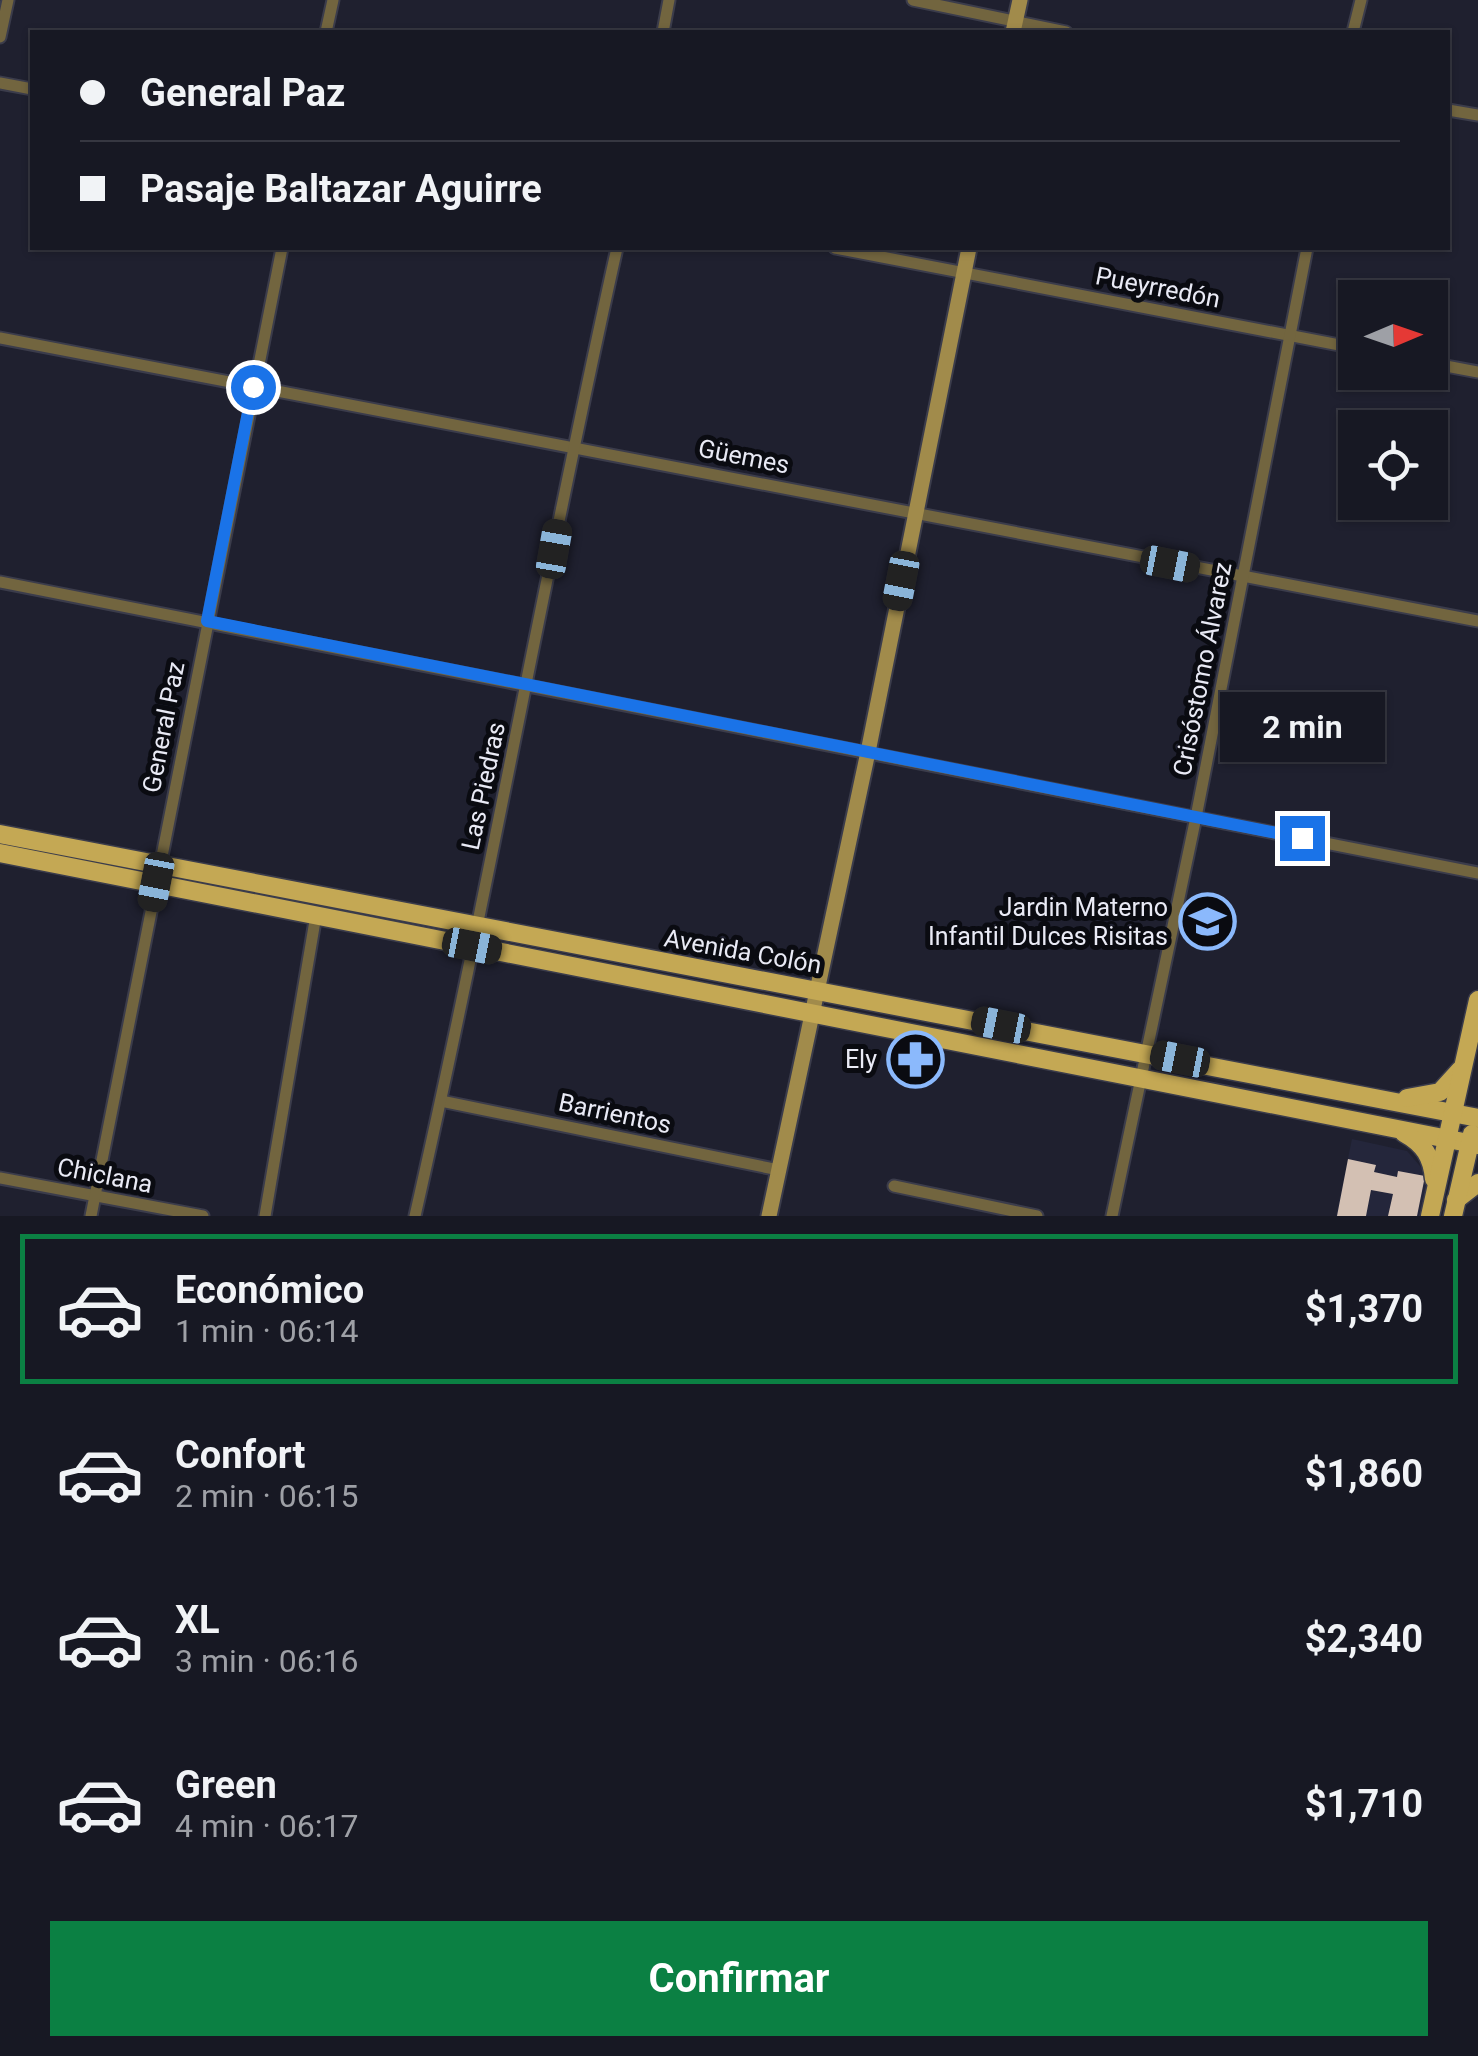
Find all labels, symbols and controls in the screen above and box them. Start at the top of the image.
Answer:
text: General Paz [140,71,345,115]
text: Pasaje Baltazar Aguirre [140,167,542,211]
street label: Pueyrredón [1093,261,1223,314]
north arrow [1338,280,1448,390]
map controls [1338,280,1448,520]
route start [231,365,276,410]
button: locate [1338,410,1448,520]
street label: Güemes [696,433,792,480]
car [534,517,574,581]
car [1138,544,1202,584]
car [881,549,921,613]
street label: Crisóstomo Álvarez [1167,559,1237,779]
street label: General Paz [137,659,190,795]
callout: 2 min [1220,693,1384,763]
text: 2 min [1262,708,1343,746]
street label: Las Piedras [456,720,511,853]
route end [1280,816,1325,861]
car [136,850,176,914]
school or university icon: Jardin Materno Infantil Dulces Risitas [1177,891,1237,951]
place label: Jardin Materno Infantil Dulces Risitas [928,893,1168,951]
street label: Avenida Colón [662,923,824,980]
car [440,926,504,966]
car [969,1005,1033,1045]
pharmacy icon: Ely [886,1029,946,1089]
car [1148,1039,1212,1079]
place label: Ely [845,1045,877,1074]
street label: Barrientos [556,1087,674,1140]
street label: Chiclana [55,1152,155,1199]
icon: car [55,1264,145,1354]
text: Económico [175,1268,364,1312]
text: $1,370 [1305,1287,1423,1331]
text: 1 min · 06:14 [175,1312,358,1350]
icon: car [55,1429,145,1519]
text: Confort [175,1433,305,1477]
text: $1,860 [1305,1452,1423,1496]
text: 2 min · 06:15 [175,1477,358,1515]
icon: car [55,1594,145,1684]
text: XL [175,1598,220,1642]
text: $2,340 [1305,1617,1423,1661]
text: 3 min · 06:16 [175,1642,358,1680]
icon: car [55,1759,145,1849]
text: Green [175,1763,277,1807]
text: $1,710 [1305,1782,1423,1826]
text: 4 min · 06:17 [175,1807,358,1845]
button: Confirmar [50,1921,1428,2036]

